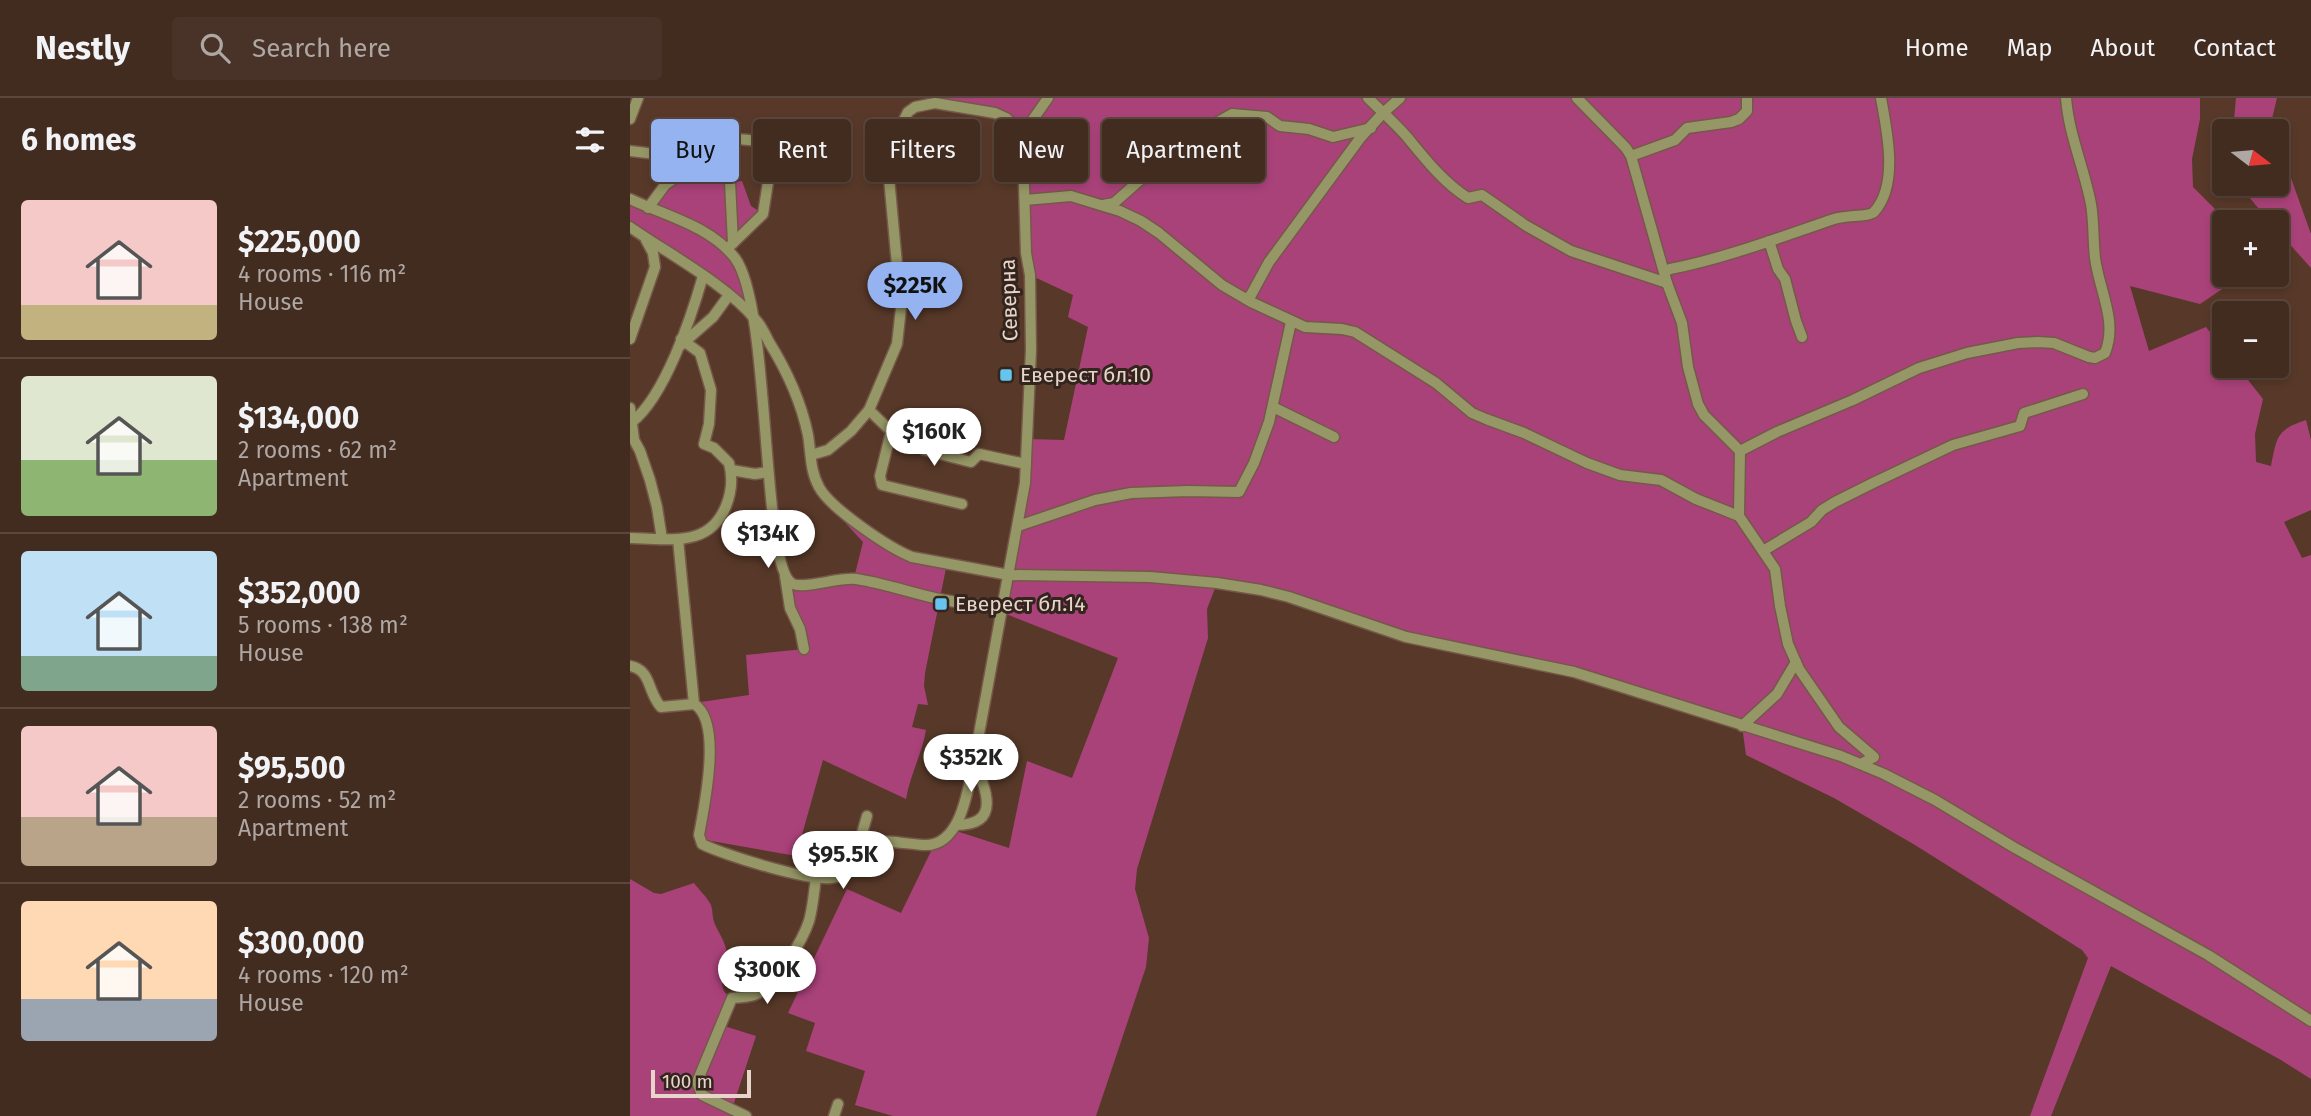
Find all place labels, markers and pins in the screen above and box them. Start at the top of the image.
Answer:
pin: $225K [866,262,964,322]
place label: Еверест бл.10 [1020,362,1151,388]
marker: Еверест бл.10 [998,367,1014,383]
pin: $160K [885,408,983,468]
pin: $134K [719,510,817,570]
place label: Еверест бл.14 [955,591,1085,617]
marker: Еверест бл.14 [933,596,949,612]
pin: $352K [922,734,1020,794]
pin: $95.5K [786,832,900,891]
pin: $300K [718,946,816,1006]

